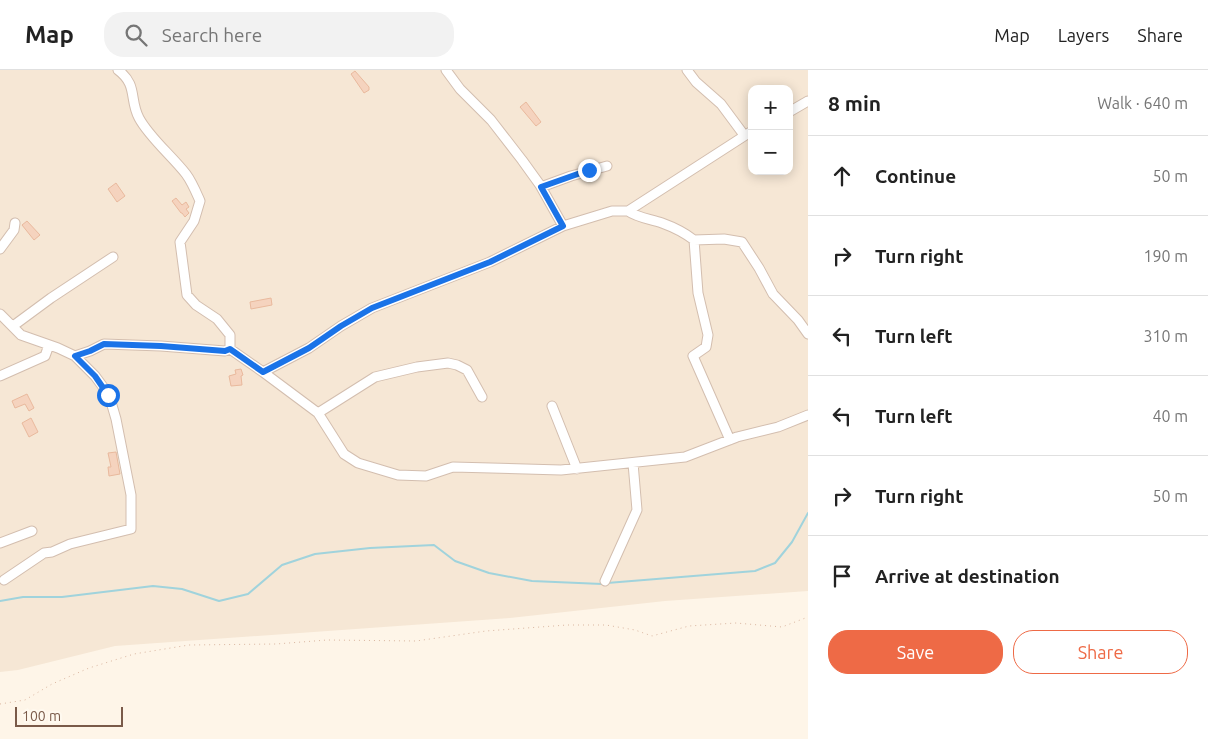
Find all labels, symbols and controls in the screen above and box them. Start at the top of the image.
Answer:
search box [104,12,454,57]
text: Map [25,21,74,48]
icon: search [122,21,150,49]
text: Search here [162,24,262,46]
text: Map [994,25,1030,45]
text: Layers [1058,25,1109,45]
text: Share [1137,25,1183,45]
map controls [748,85,793,175]
button: + [748,85,793,130]
text: 8 min [828,91,881,115]
text: Walk · 640 m [1097,94,1188,112]
button: − [748,130,793,175]
route end [578,159,601,182]
icon: ahead [828,162,856,190]
text: Continue [875,165,956,187]
text: 50 m [1152,167,1188,185]
icon: right [828,242,856,270]
text: Turn right [875,245,963,267]
text: 190 m [1143,247,1188,265]
icon: left [828,322,856,350]
text: Turn left [875,325,953,347]
text: 310 m [1143,327,1188,345]
route start [97,384,120,407]
icon: left [828,402,856,430]
text: Turn left [875,405,953,427]
text: 40 m [1152,407,1188,425]
icon: right [828,482,856,510]
text: Turn right [875,485,963,507]
text: 50 m [1152,487,1188,505]
icon: arrive [828,562,856,590]
text: Arrive at destination [875,565,1060,587]
button: Save [828,630,1003,674]
button: Share [1013,630,1188,674]
scale bar [15,704,122,727]
text: 100 m [22,708,61,724]

